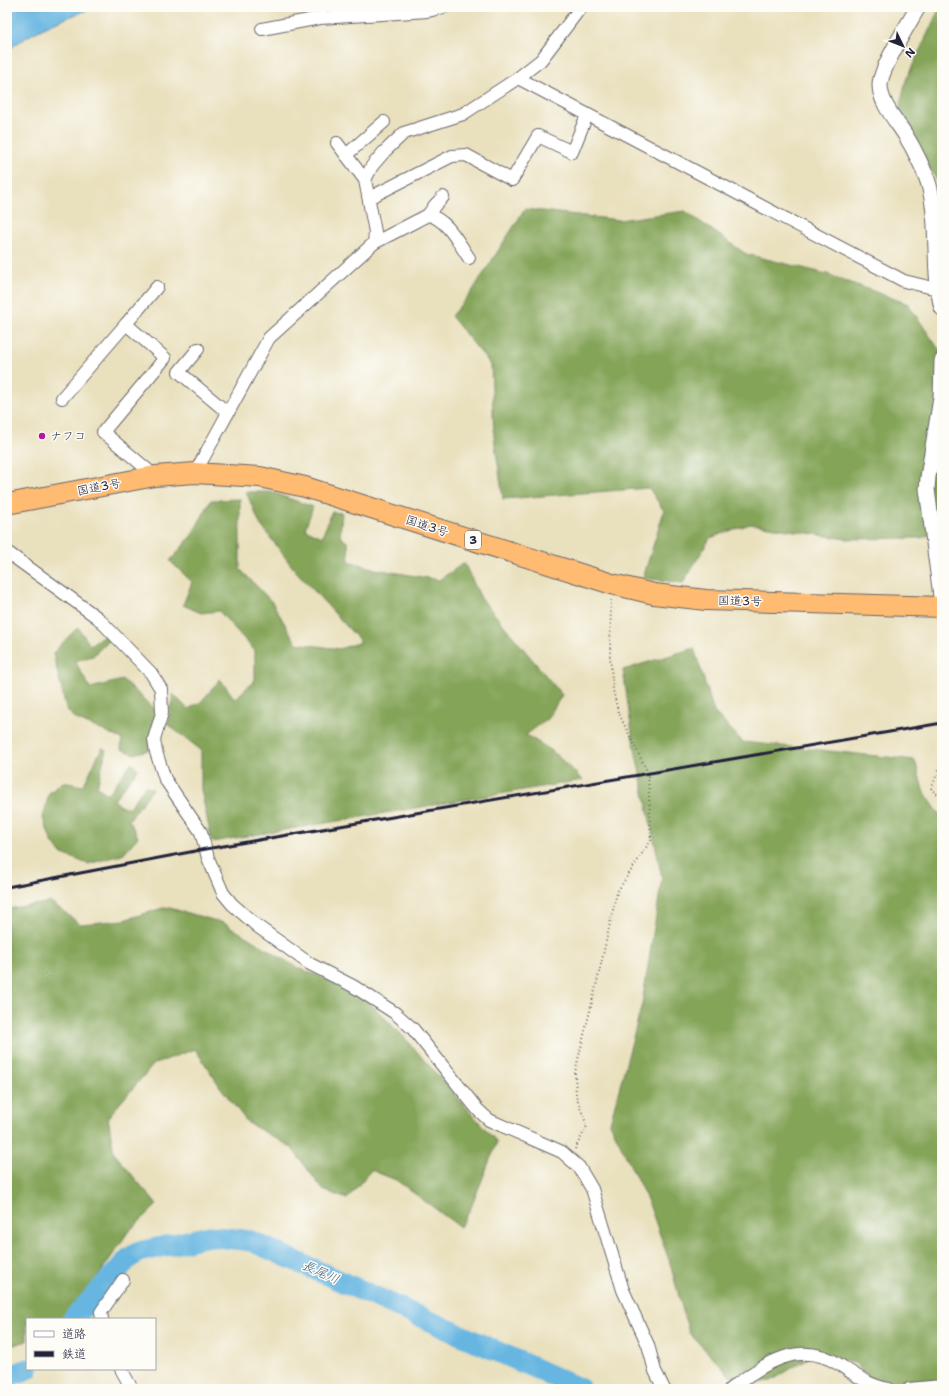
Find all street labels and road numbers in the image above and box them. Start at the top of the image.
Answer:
street label: 国道3号 [76,475,122,499]
street label: 国道3号 [403,512,451,540]
road number: 3 [465,531,481,549]
street label: 国道3号 [718,593,762,609]

